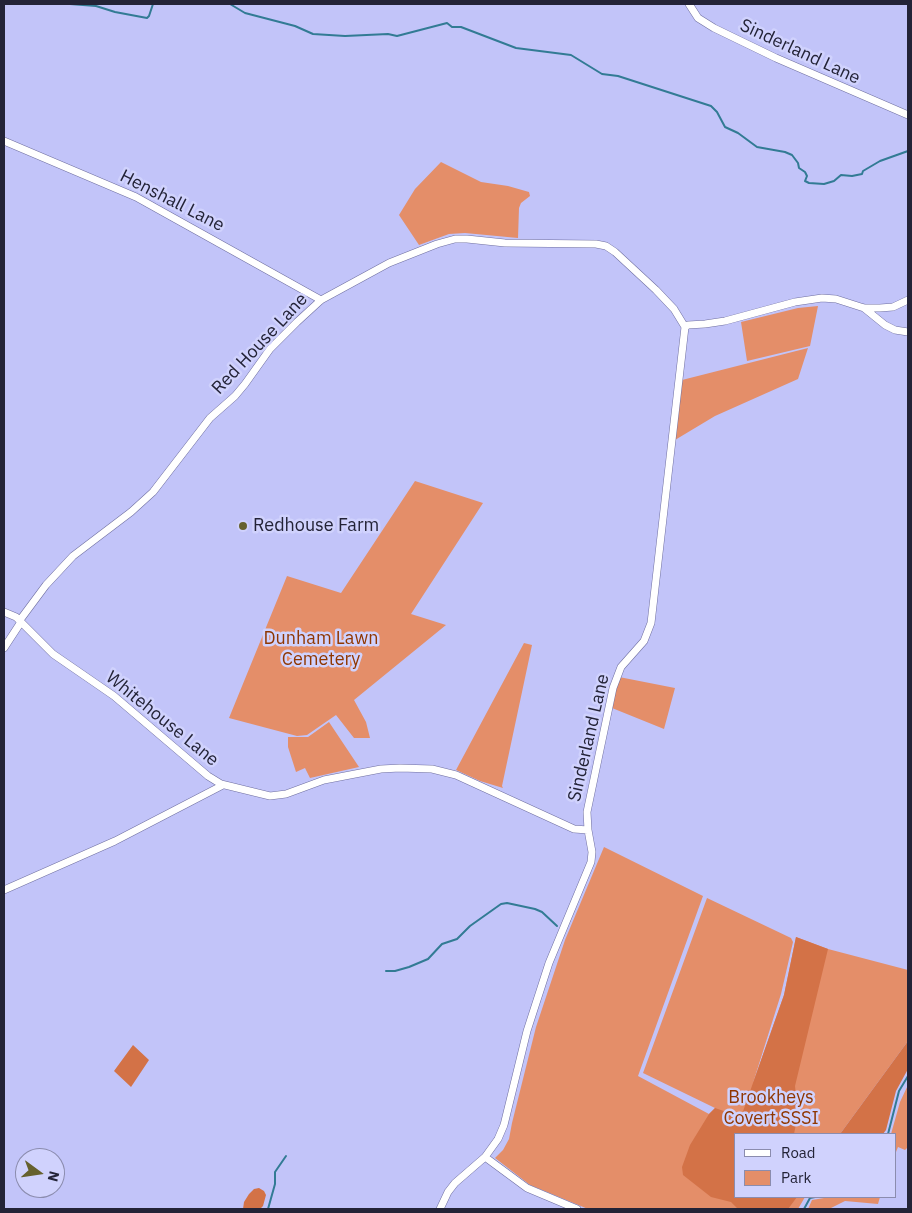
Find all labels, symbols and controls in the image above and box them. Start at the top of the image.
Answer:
street label: Sinderland Lane [736,15,864,89]
street label: Henshall Lane [116,165,228,237]
street label: Red House Lane [208,289,312,399]
place label: Redhouse Farm [253,515,379,537]
marker: Redhouse Farm [237,520,249,532]
park label: Dunham Lawn Cemetery [264,628,378,670]
street label: Whitehouse Lane [101,667,223,771]
street label: Sinderland Lane [564,672,614,804]
park label: Brookheys Covert SSSI [723,1087,819,1130]
legend [734,1133,897,1198]
text: Road [781,1143,816,1162]
north arrow [15,1148,65,1198]
text: Park [781,1168,811,1187]
text: N [44,1169,64,1183]

